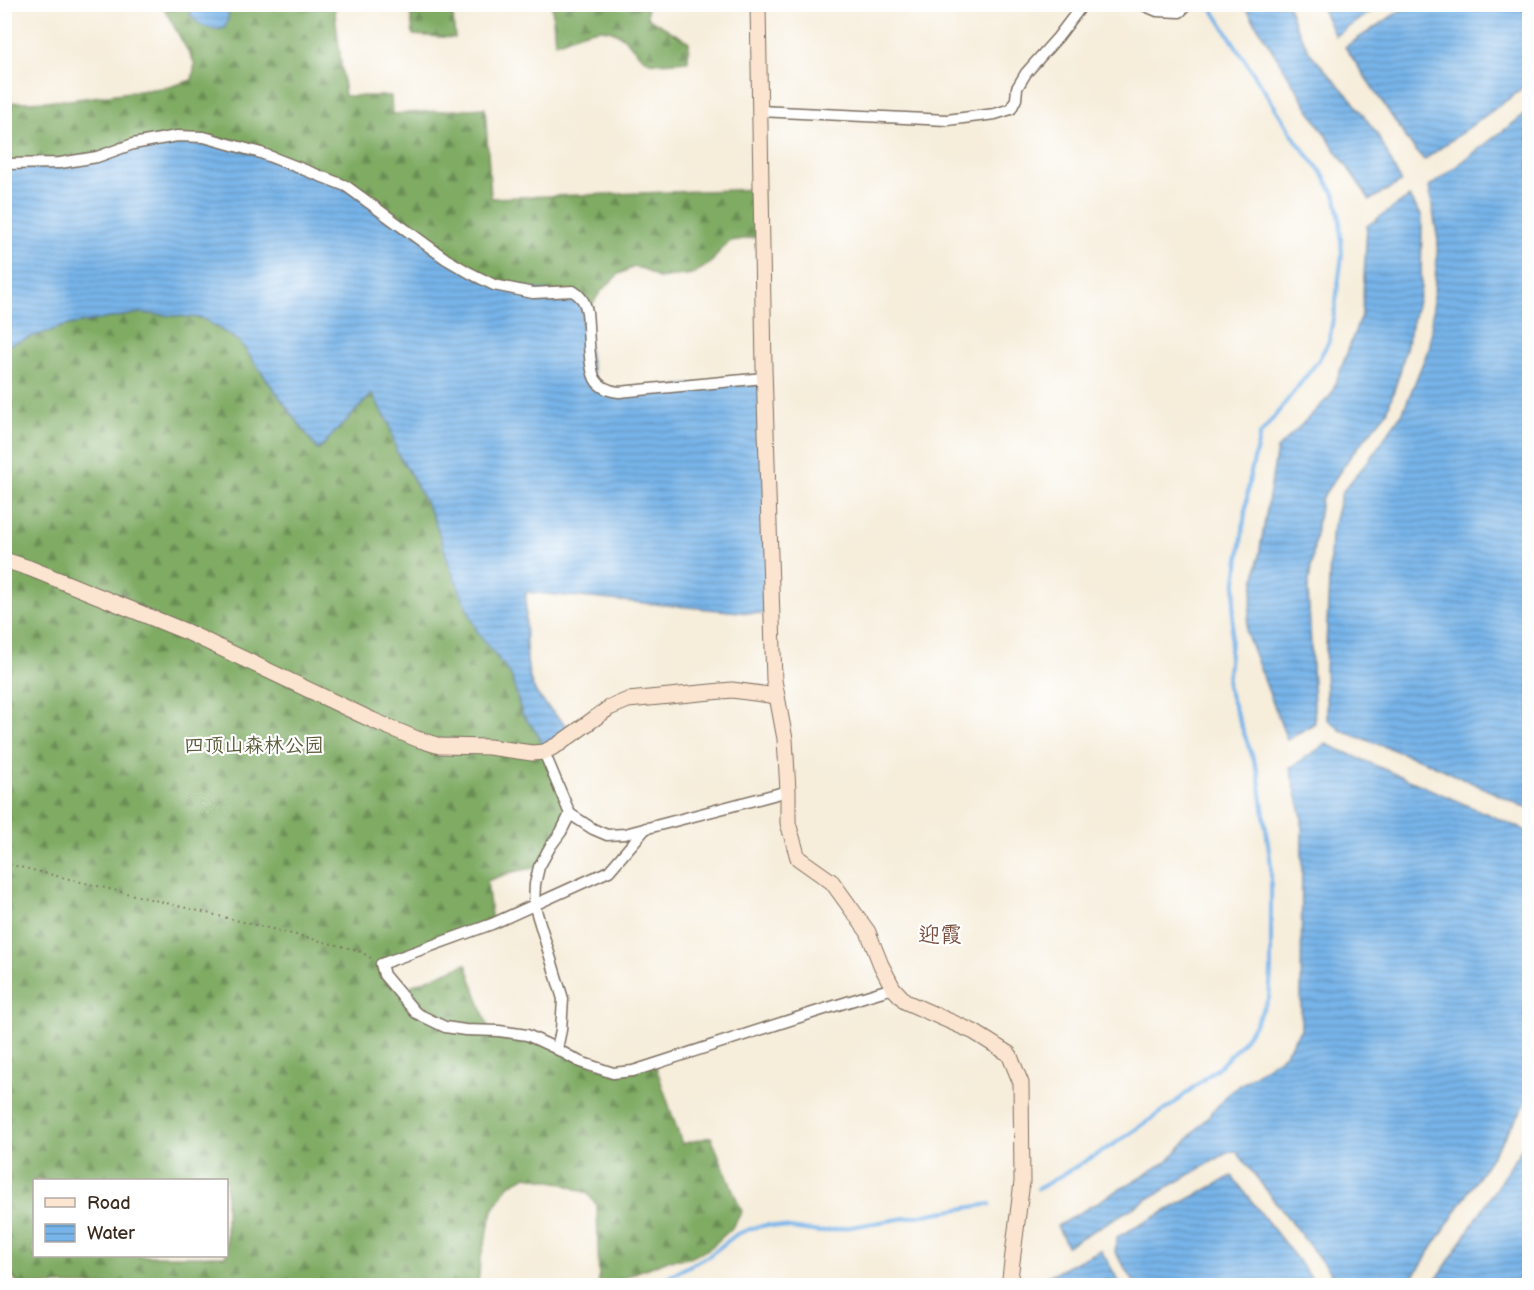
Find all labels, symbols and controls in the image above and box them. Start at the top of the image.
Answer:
park label: 四顶山森林公园 [184,734,324,758]
district label: 迎霞 [918,922,962,949]
legend [33,1179,228,1257]
text: Road [87,1193,131,1214]
text: Water [87,1223,135,1244]

